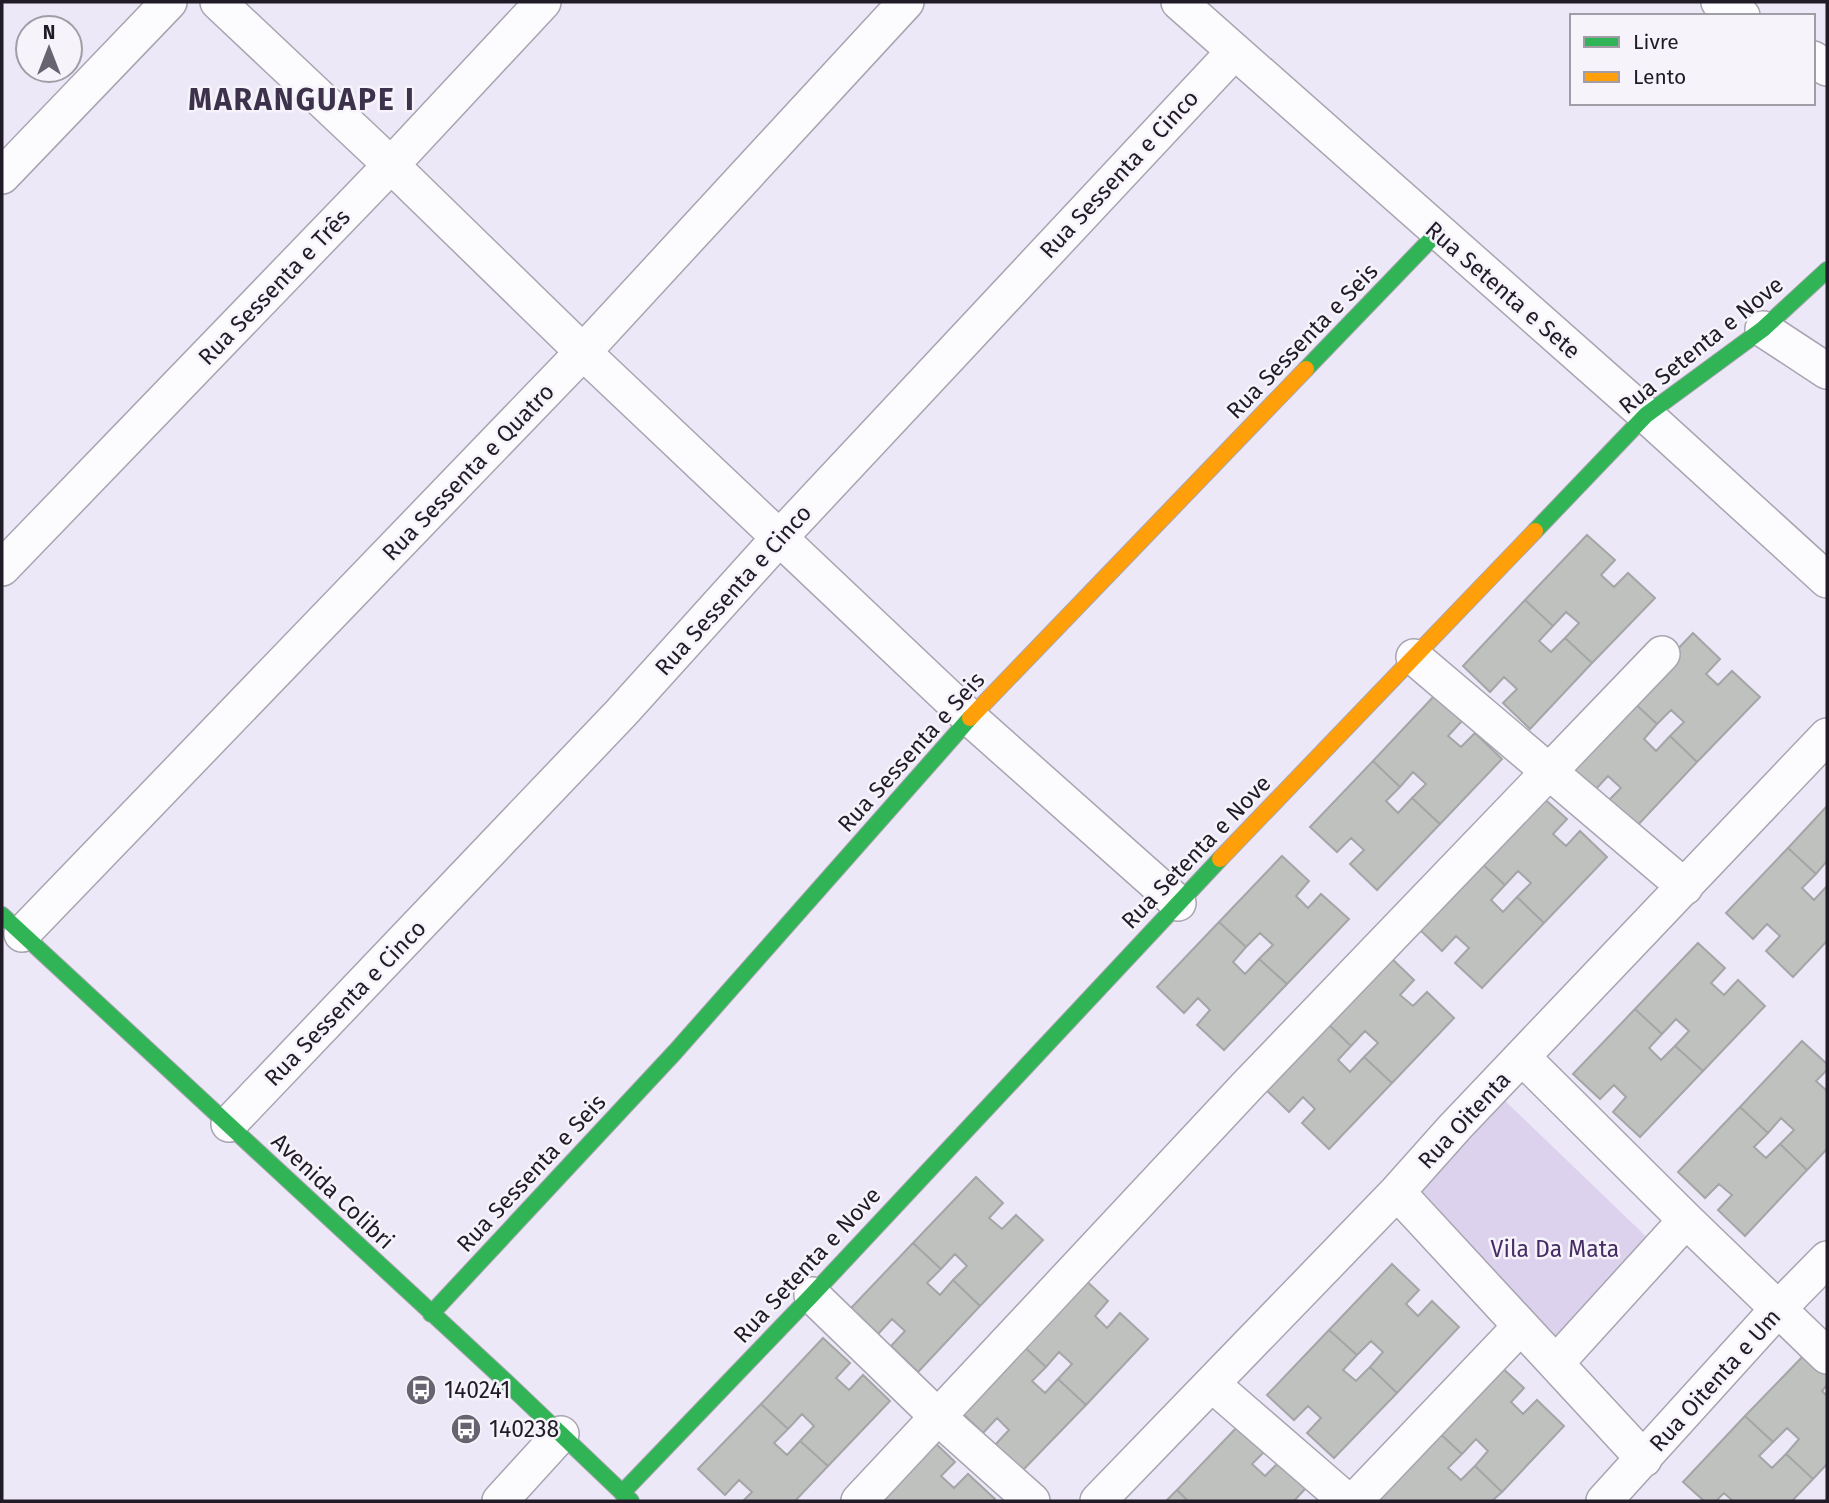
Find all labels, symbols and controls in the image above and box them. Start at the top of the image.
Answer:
north arrow [14,14,84,84]
legend [1570,14,1815,105]
text: N [43,21,55,44]
text: Livre [1633,29,1679,55]
text: Lento [1633,64,1686,90]
district label: MARANGUAPE I [188,82,416,118]
street label: Rua Sessenta e Cinco [1034,84,1204,264]
street label: Rua Sessenta e Três [192,203,356,371]
street label: Rua Setenta e Sete [1420,215,1586,365]
street label: Rua Sessenta e Seis [1220,257,1384,425]
street label: Rua Setenta e Nove [1613,270,1789,420]
street label: Rua Sessenta e Quatro [376,378,560,566]
street label: Rua Sessenta e Cinco [649,499,817,681]
street label: Rua Sessenta e Seis [832,666,990,838]
street label: Rua Setenta e Nove [1115,769,1277,935]
street label: Rua Sessenta e Cinco [258,914,432,1092]
street label: Rua Oitenta [1412,1065,1516,1175]
street label: Rua Sessenta e Seis [451,1088,611,1258]
street label: Avenida Colibri [266,1127,400,1255]
street label: Rua Setenta e Nove [727,1181,887,1349]
park label: Vila Da Mata [1491,1235,1619,1263]
street label: Rua Oitenta e Um [1644,1303,1786,1457]
bus stop icon: 140241 [404,1373,438,1407]
place label: 140241 [444,1376,510,1404]
bus stop icon: 140238 [449,1412,483,1446]
place label: 140238 [489,1415,559,1443]

